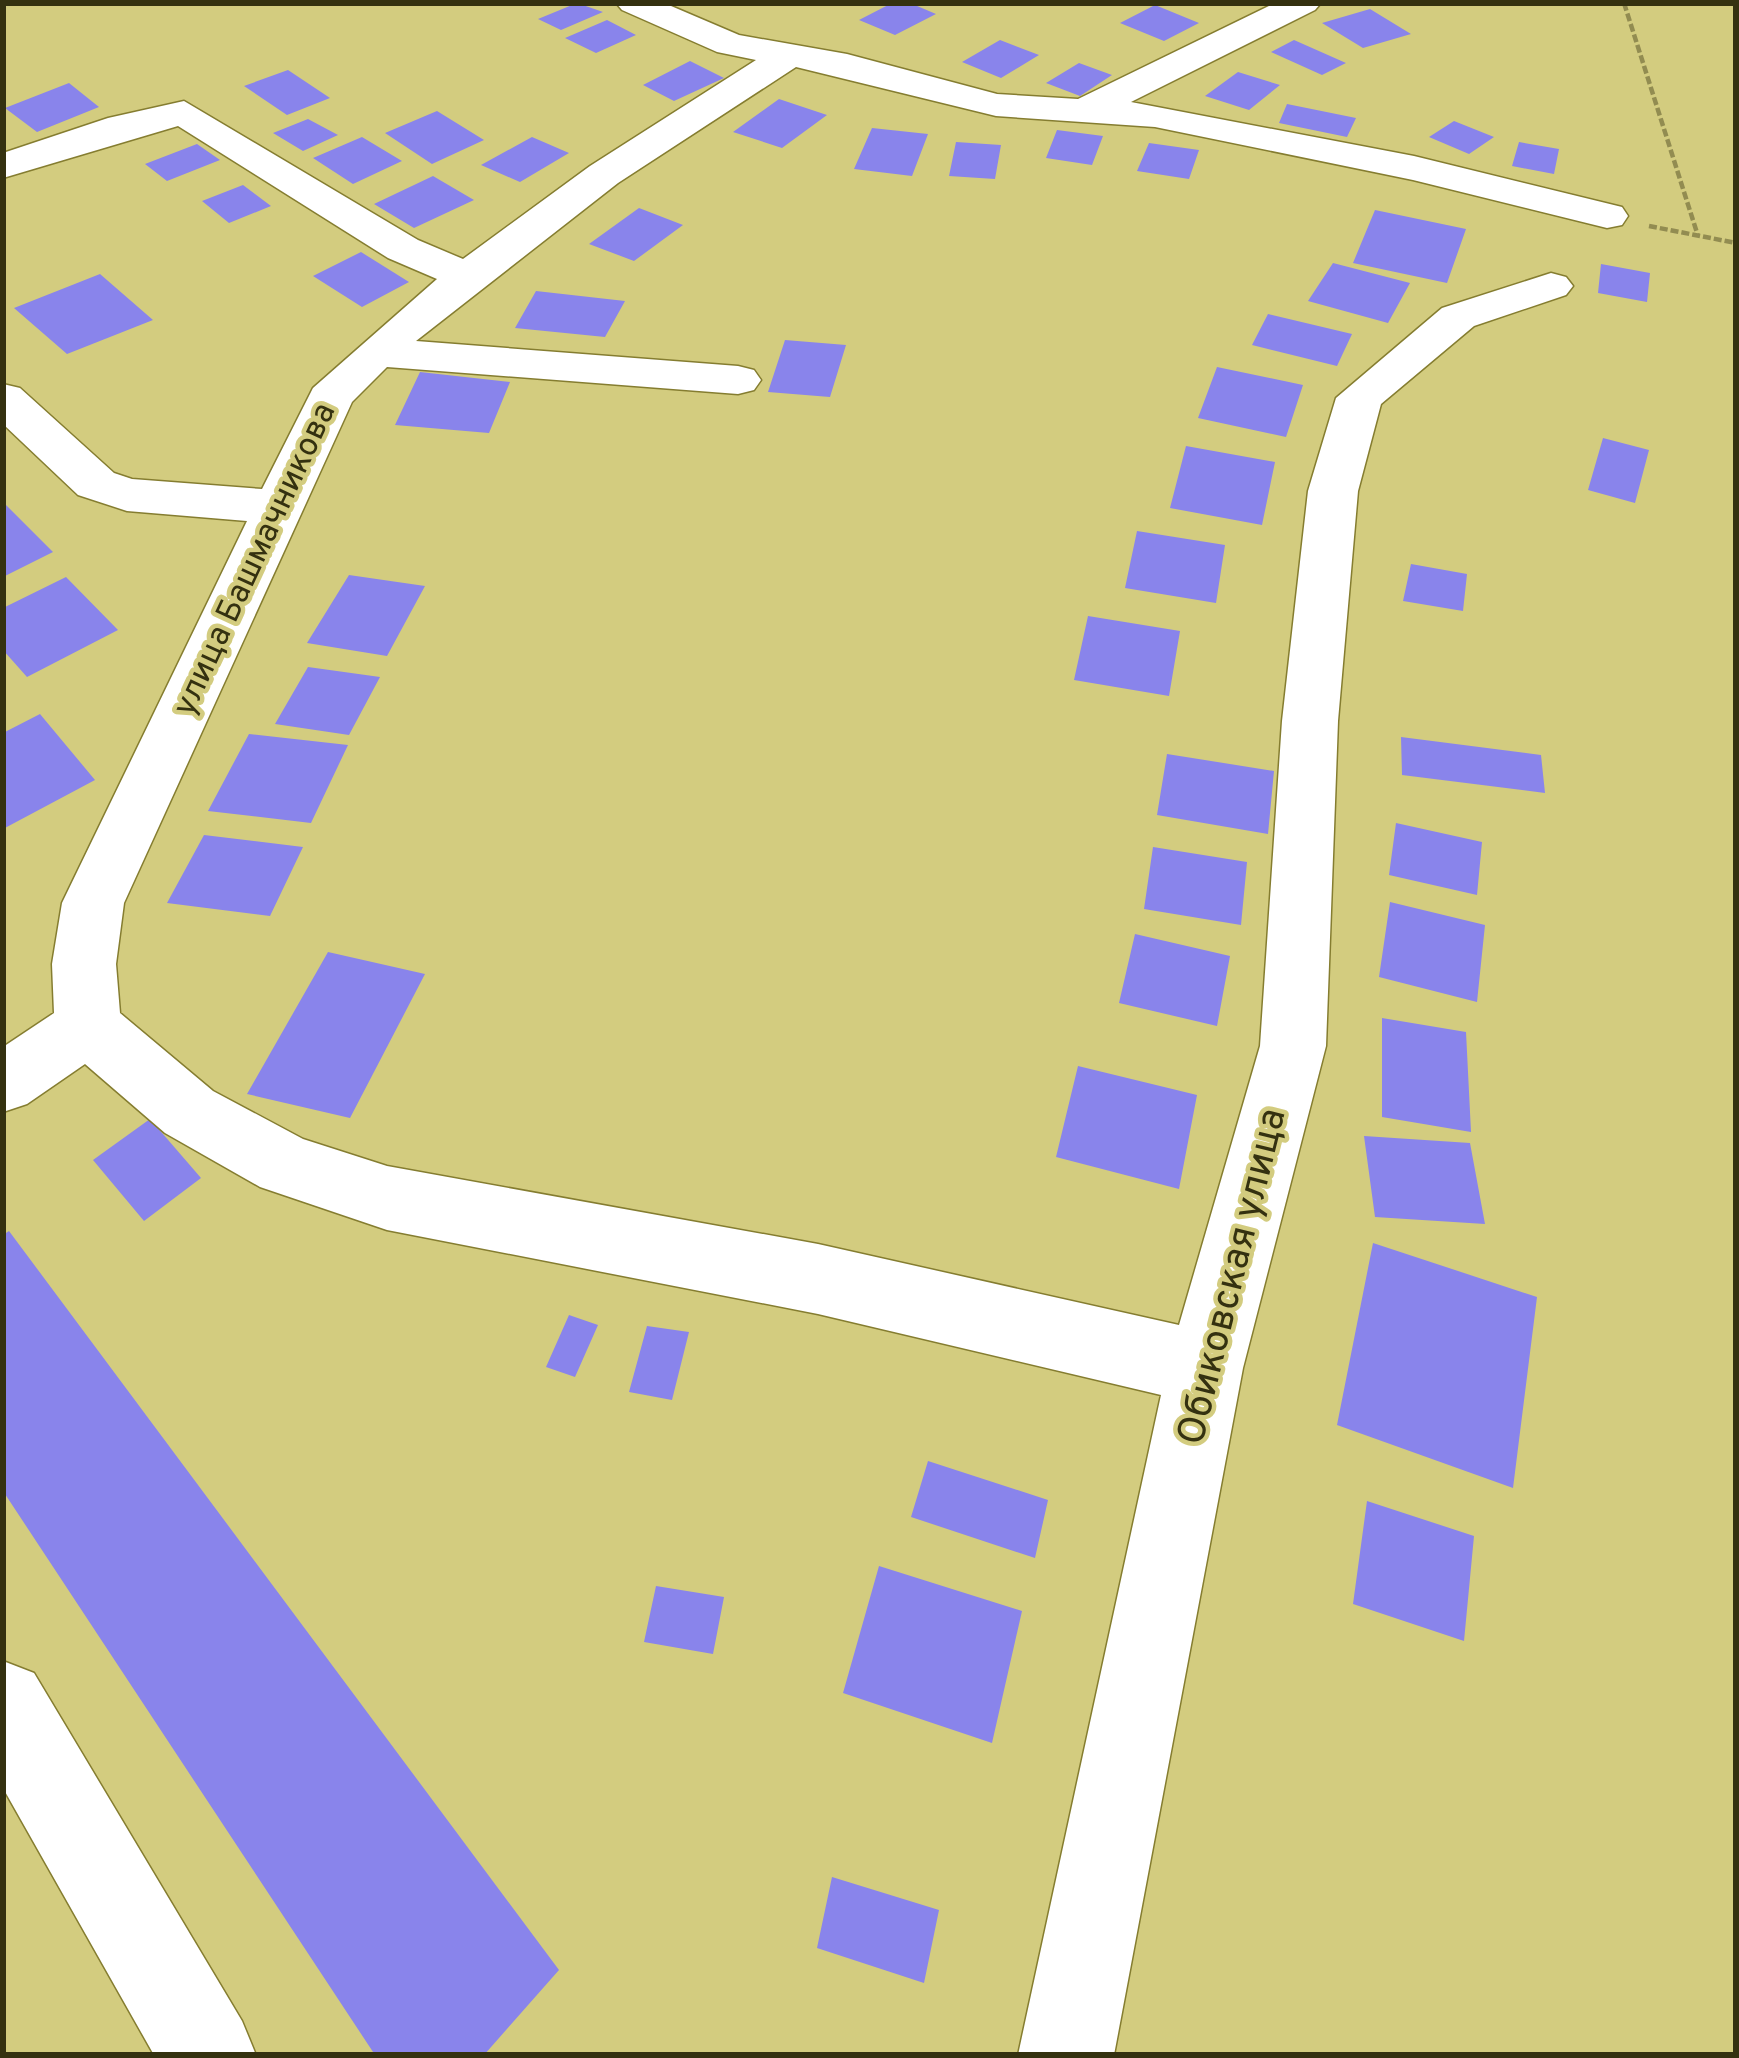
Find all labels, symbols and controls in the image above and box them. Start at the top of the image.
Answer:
street label: улица Башмачникова [165,397,347,723]
street label: Обиковская улица [1168,1103,1300,1451]

